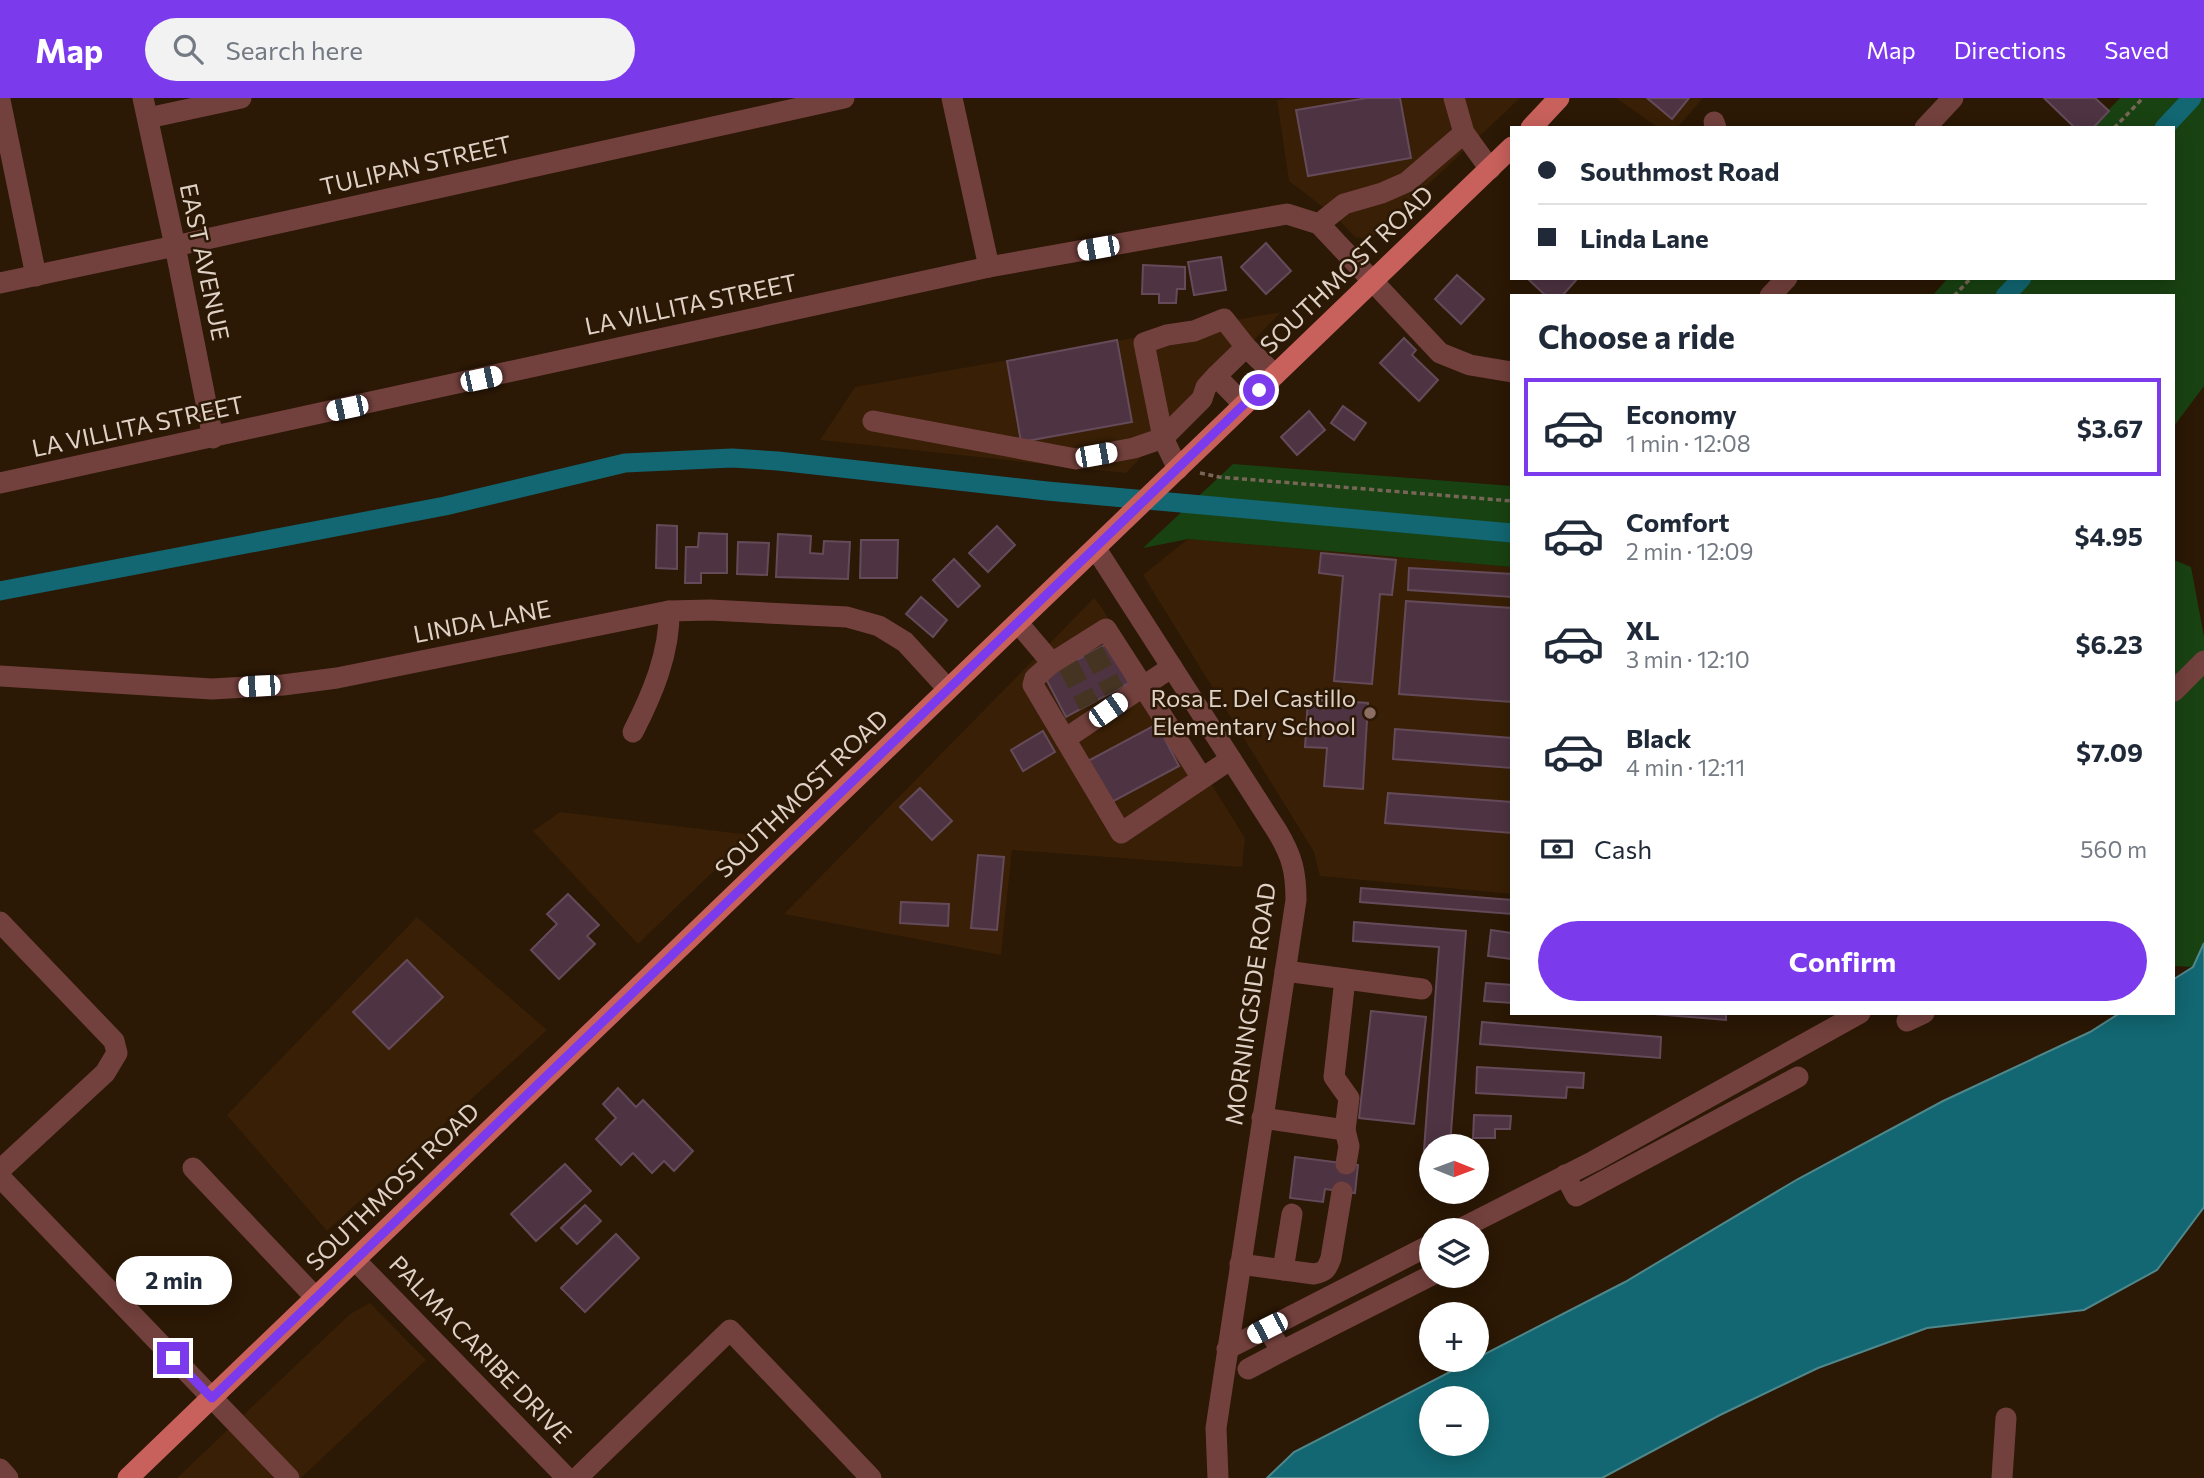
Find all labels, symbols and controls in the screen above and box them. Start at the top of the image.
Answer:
search box [145,18,635,81]
text: Map [35,29,103,70]
icon: search [169,30,207,68]
text: Search here [225,34,363,65]
text: Map [1866,35,1916,64]
text: Directions [1954,35,2066,64]
text: Saved [2104,35,2169,64]
street label: TULIPAN STREET [317,128,514,201]
text: Southmost Road [1580,155,1779,186]
street label: SOUTHMOST ROAD [1253,179,1439,359]
street label: EAST AVENUE [175,180,236,343]
text: Linda Lane [1580,222,1709,253]
car [1076,234,1121,262]
street label: LA VILLITA STREET [582,267,799,340]
text: Choose a ride [1538,316,1735,356]
car [459,364,504,394]
route start [1243,374,1275,406]
street label: LA VILLITA STREET [29,389,246,462]
car [325,393,370,423]
icon: car [1542,396,1605,459]
text: Economy [1626,398,1737,429]
text: $3.67 [2077,412,2143,443]
text: 1 min · 12:08 [1626,429,1751,457]
car [1074,441,1119,469]
icon: car [1542,504,1605,567]
text: Comfort [1626,506,1729,537]
text: $4.95 [2074,520,2143,551]
text: 2 min · 12:09 [1626,537,1754,565]
street label: LINDA LANE [411,593,553,648]
icon: car [1542,612,1605,675]
text: XL [1626,614,1660,645]
text: $6.23 [2076,628,2143,659]
text: 3 min · 12:10 [1626,645,1750,673]
car [238,674,281,698]
place label: Rosa E. Del Castillo Elementary School [1151,683,1356,740]
car [1085,689,1132,731]
street label: SOUTHMOST ROAD [708,703,894,883]
marker: Rosa E. Del Castillo Elementary School [1362,705,1378,721]
icon: car [1542,720,1605,783]
text: Black [1626,722,1692,753]
text: $7.09 [2076,736,2143,767]
text: 4 min · 12:11 [1626,753,1745,781]
icon: cash [1538,830,1576,868]
text: Cash [1594,833,1652,864]
text: 560 m [2080,835,2147,863]
street label: MORNINGSIDE ROAD [1218,881,1281,1127]
button: Confirm [1538,921,2147,1001]
street label: SOUTHMOST ROAD [299,1096,485,1276]
north arrow [1419,1134,1489,1204]
map controls [1419,1134,1489,1456]
button: layers [1419,1218,1489,1288]
street label: PALMA CARIBE DRIVE [384,1249,578,1449]
callout: 2 min [115,1256,231,1306]
text: 2 min [145,1266,203,1294]
button: + [1419,1302,1489,1372]
car [1244,1309,1291,1347]
route end [157,1342,189,1374]
button: − [1419,1386,1489,1456]

